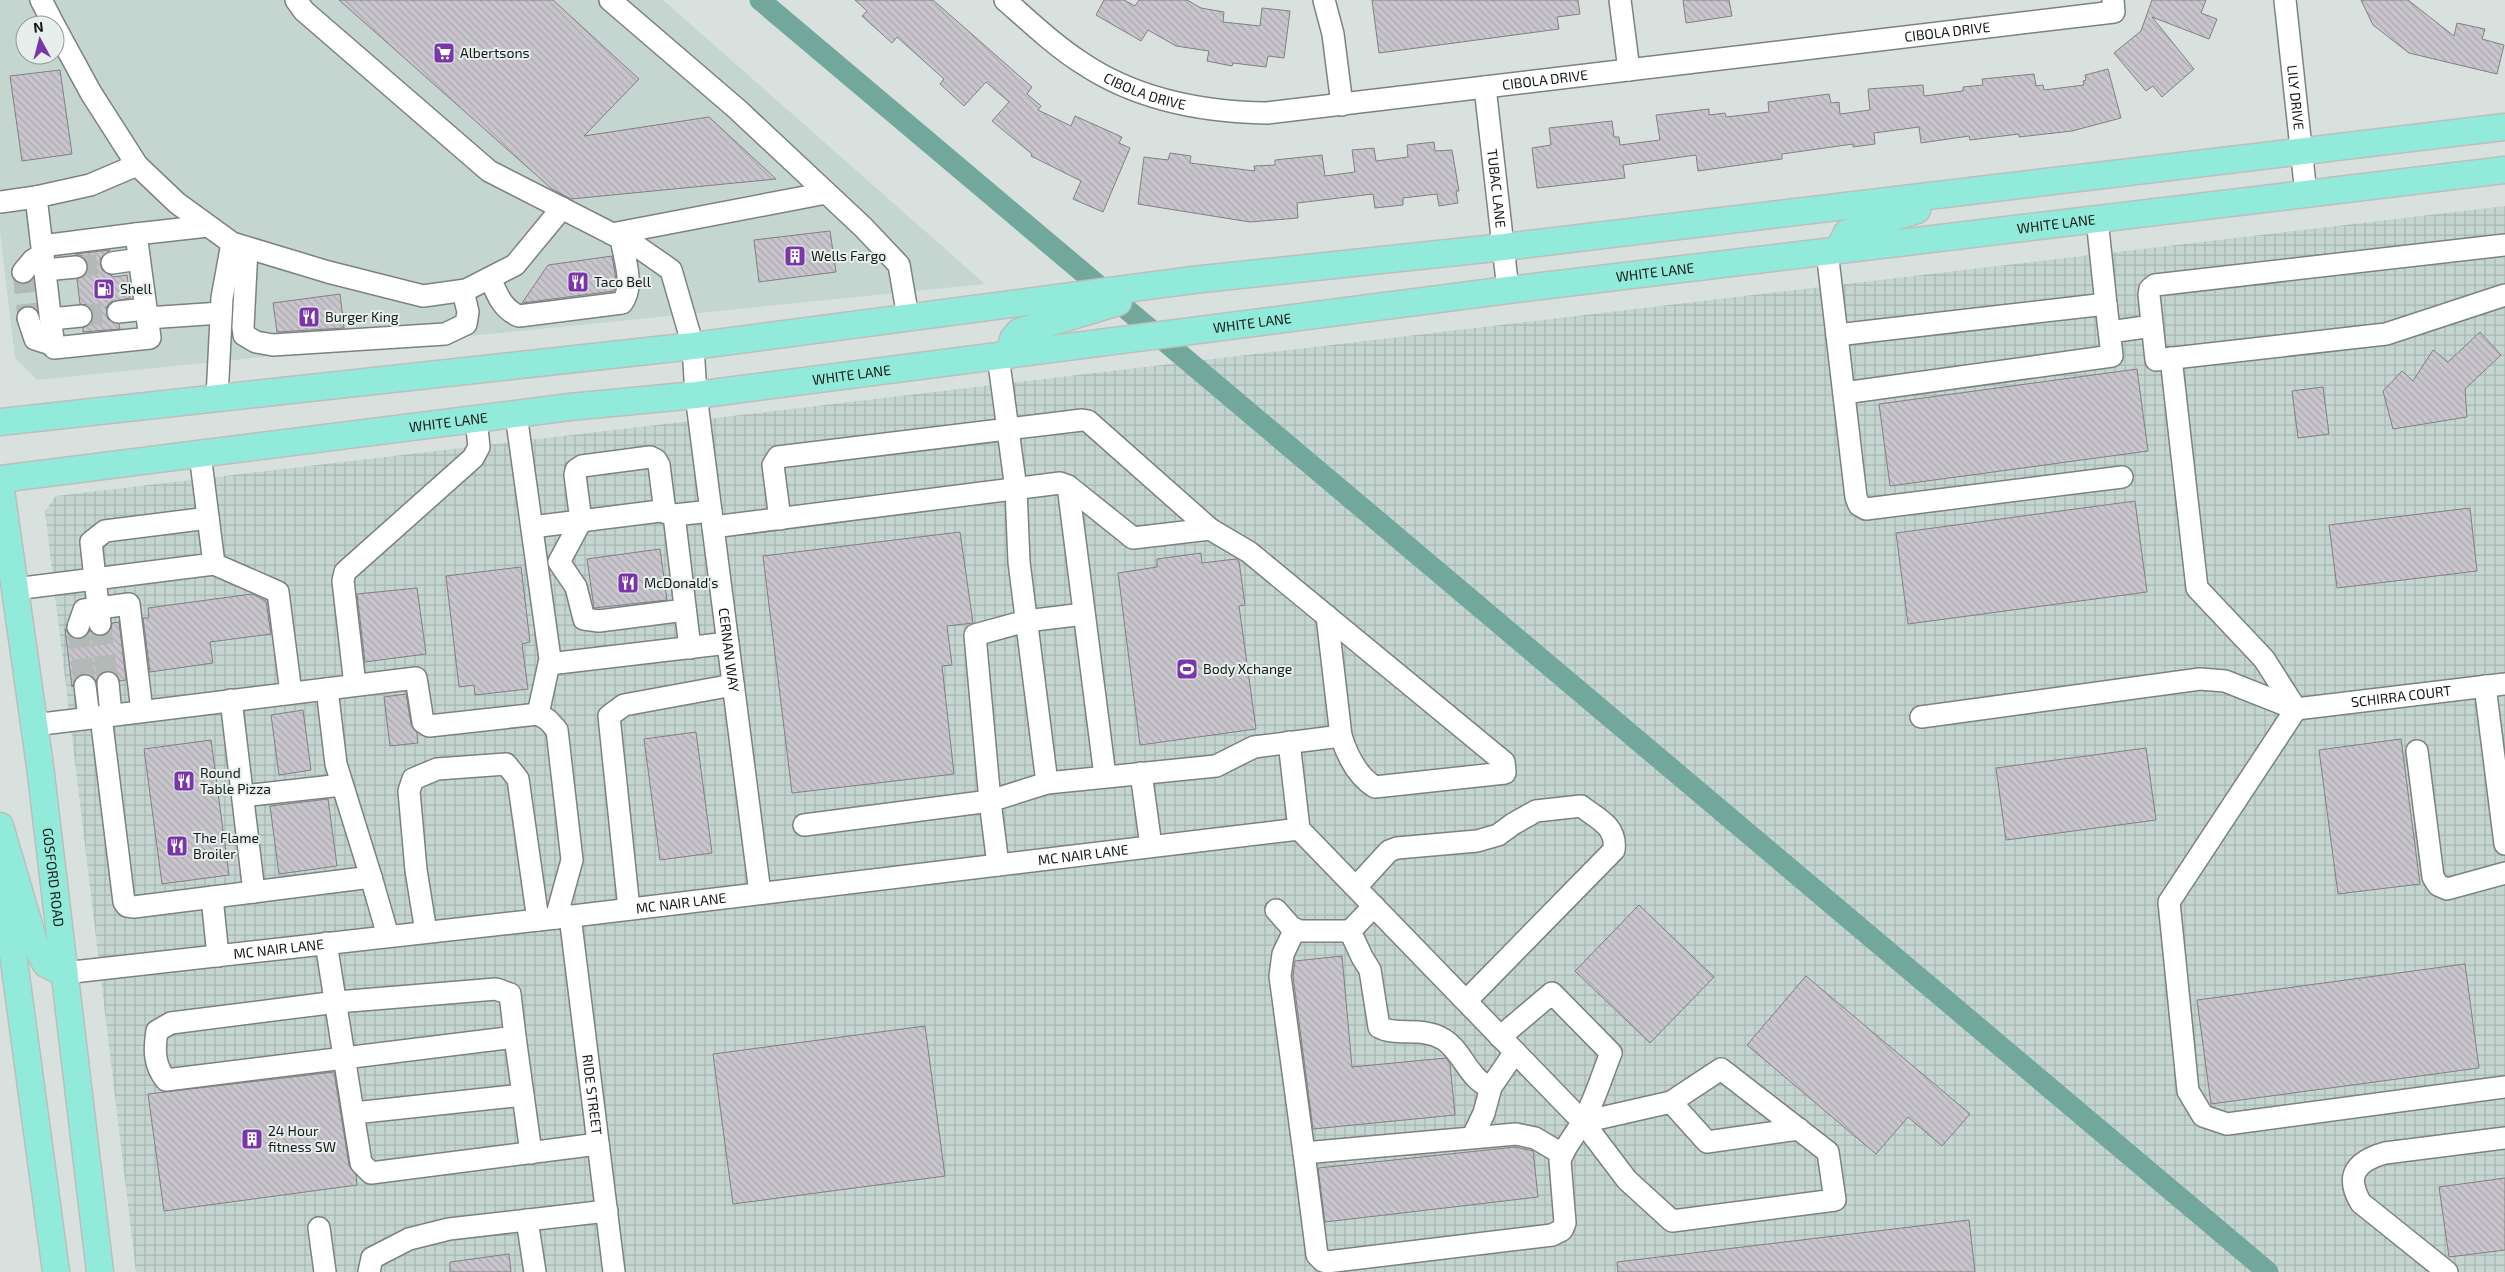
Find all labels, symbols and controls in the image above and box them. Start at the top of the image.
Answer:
north arrow [15,15,65,65]
text: N [32,18,44,36]
street label: CIBOLA DRIVE [1903,18,1991,45]
supermarket icon: Albertsons [432,41,456,65]
place label: Albertsons [460,44,530,61]
street label: LILY DRIVE [2284,64,2308,131]
street label: CIBOLA DRIVE [1501,66,1589,93]
street label: CIBOLA DRIVE [1101,69,1188,113]
street label: TUBAC LANE [1484,148,1510,229]
street label: WHITE LANE [2016,210,2097,237]
building icon: Wells Fargo [783,244,807,268]
place label: Wells Fargo [811,247,886,264]
street label: WHITE LANE [1615,259,1695,285]
restaurant icon: Taco Bell [566,270,590,294]
place label: Taco Bell [594,273,652,290]
fuel station icon: Shell [92,277,116,301]
place label: Shell [120,280,153,297]
restaurant icon: Burger King [297,305,321,329]
place label: Burger King [325,308,399,325]
street label: WHITE LANE [1212,309,1293,336]
street label: WHITE LANE [811,361,892,388]
street label: WHITE LANE [408,408,489,435]
restaurant icon: McDonald's [616,571,640,595]
place label: McDonald's [644,574,718,591]
street label: CERNAN WAY [715,607,743,693]
sports icon: Body Xchange [1175,657,1199,681]
place label: Body Xchange [1203,660,1292,677]
street label: SCHIRRA COURT [2350,681,2452,710]
place label: Round Table Pizza [200,764,271,797]
restaurant icon: Round Table Pizza [172,769,196,793]
street label: GOSFORD ROAD [39,827,68,928]
place label: The Flame Broiler [193,829,259,862]
restaurant icon: The Flame Broiler [165,834,189,858]
street label: MC NAIR LANE [1037,840,1129,868]
street label: MC NAIR LANE [635,889,727,916]
street label: MC NAIR LANE [232,935,325,962]
street label: RIDE STREET [579,1053,606,1136]
place label: 24 Hour fitness SW [268,1122,336,1155]
building icon: 24 Hour fitness SW [240,1127,264,1151]

